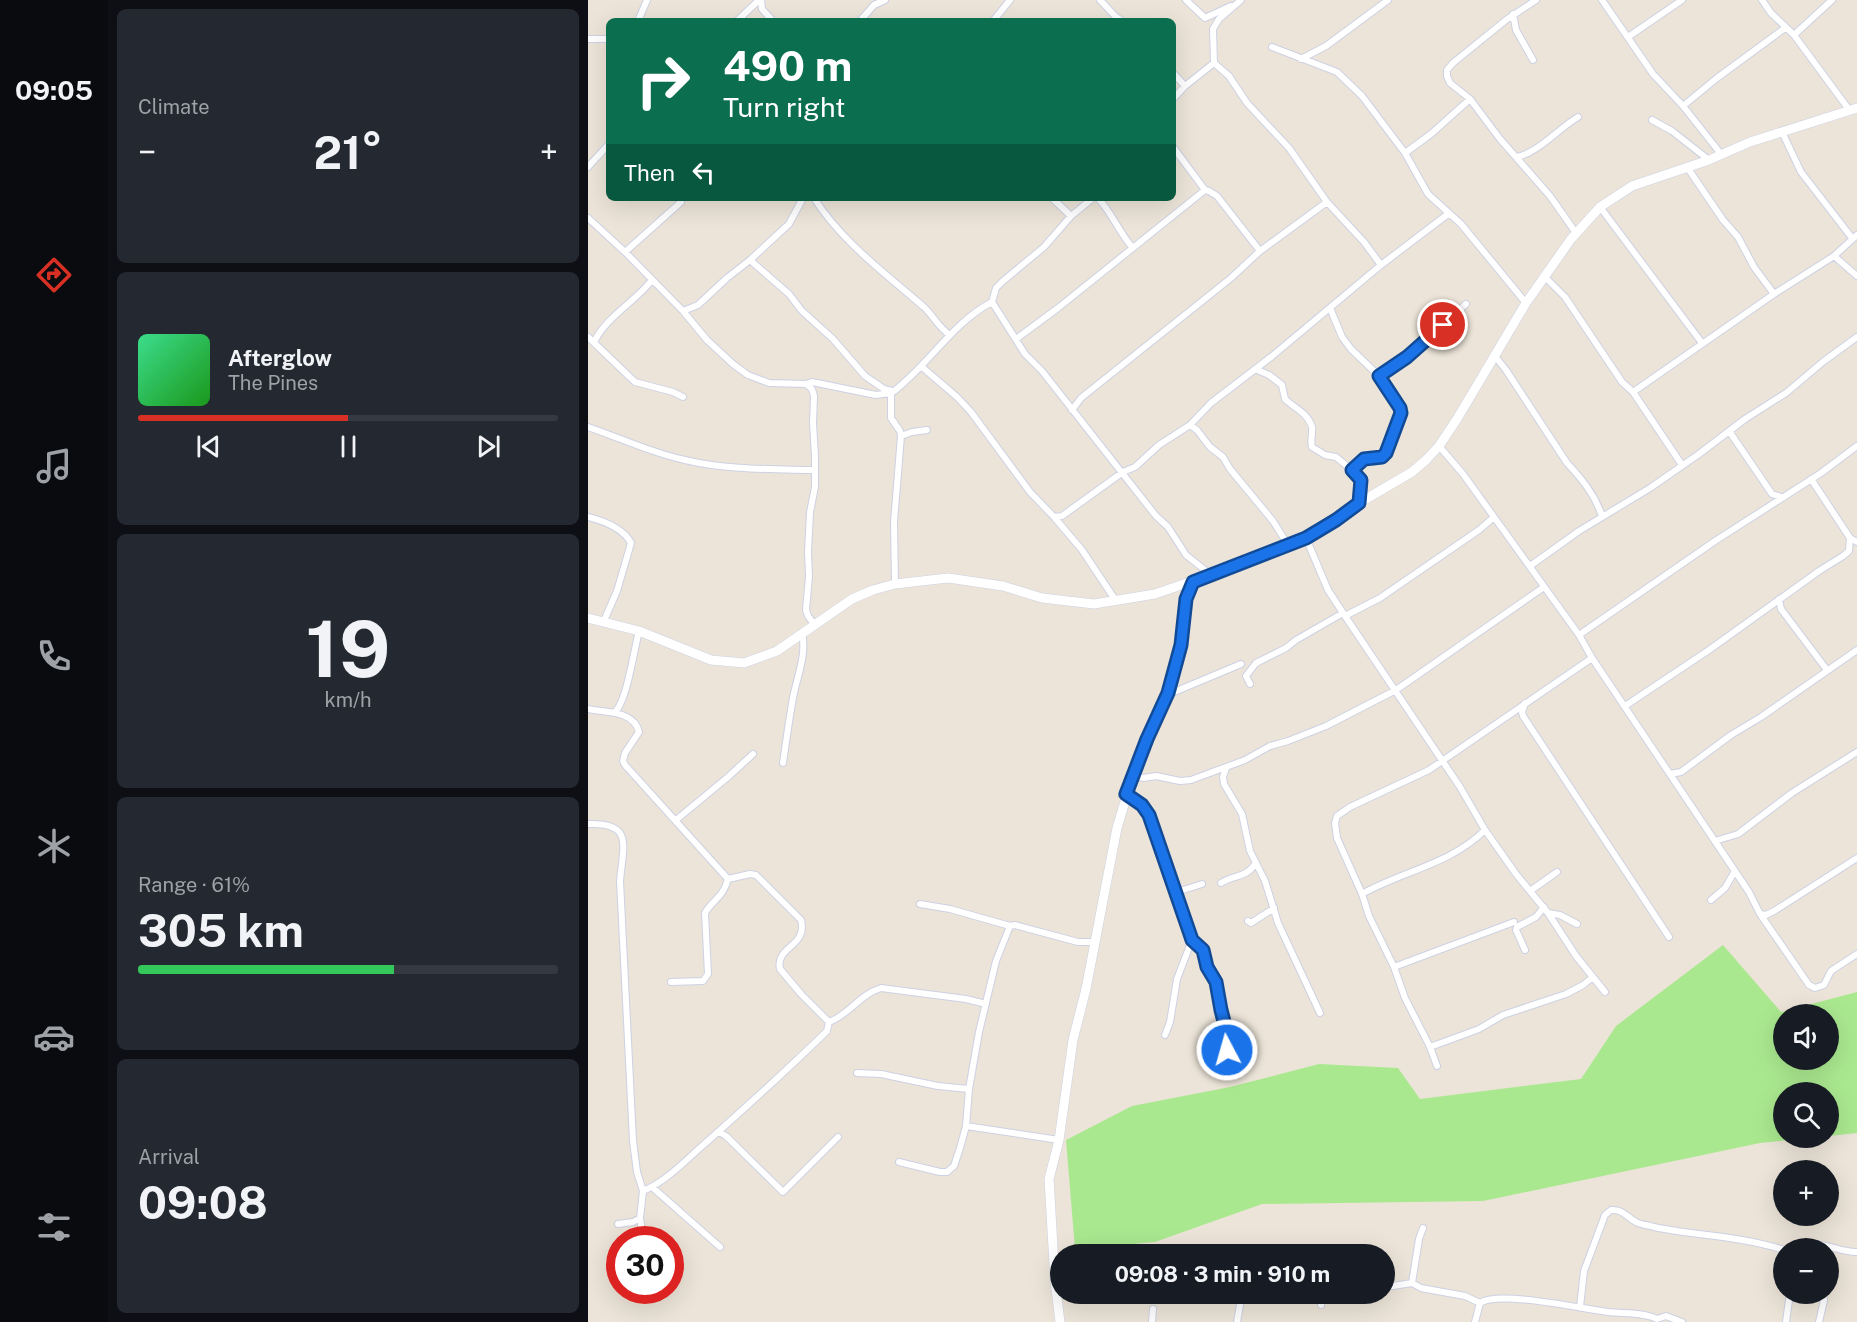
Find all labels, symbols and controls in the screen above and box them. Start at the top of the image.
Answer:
text: 490 m [723,41,852,90]
icon: right [624,42,702,120]
text: 09:05 [15,74,93,106]
text: Turn right [723,91,846,123]
text: Climate [138,95,210,119]
text: 21° [313,126,383,179]
text: − [138,133,156,171]
text: + [540,133,558,171]
icon: left [687,156,720,189]
text: Then [624,160,675,186]
icon: directions [33,254,75,296]
pin [1417,299,1468,350]
icon: arrive [1426,308,1459,341]
text: Afterglow [228,345,332,371]
text: The Pines [228,371,318,395]
icon: previous [192,430,225,463]
icon: pause [332,430,365,463]
icon: next [472,430,505,463]
icon: music [33,445,75,487]
text: 19 [306,603,390,695]
icon: phone [33,635,75,677]
text: km/h [324,688,372,712]
icon: climate [33,825,75,867]
text: Range · 61% [138,873,250,897]
text: 305 km [138,904,304,957]
map controls [1773,1004,1839,1304]
button: sound [1773,1004,1839,1070]
icon: car [33,1016,75,1058]
position arrow [1195,1018,1259,1082]
button: search [1773,1082,1839,1148]
text: Arrival [138,1145,200,1169]
button: + [1773,1160,1839,1226]
text: 09:08 [138,1176,268,1229]
icon: filters [33,1206,75,1248]
speed limit sign: 30 [606,1226,684,1304]
button: − [1773,1238,1839,1304]
text: 09:08 · 3 min · 910 m [1115,1261,1330,1287]

